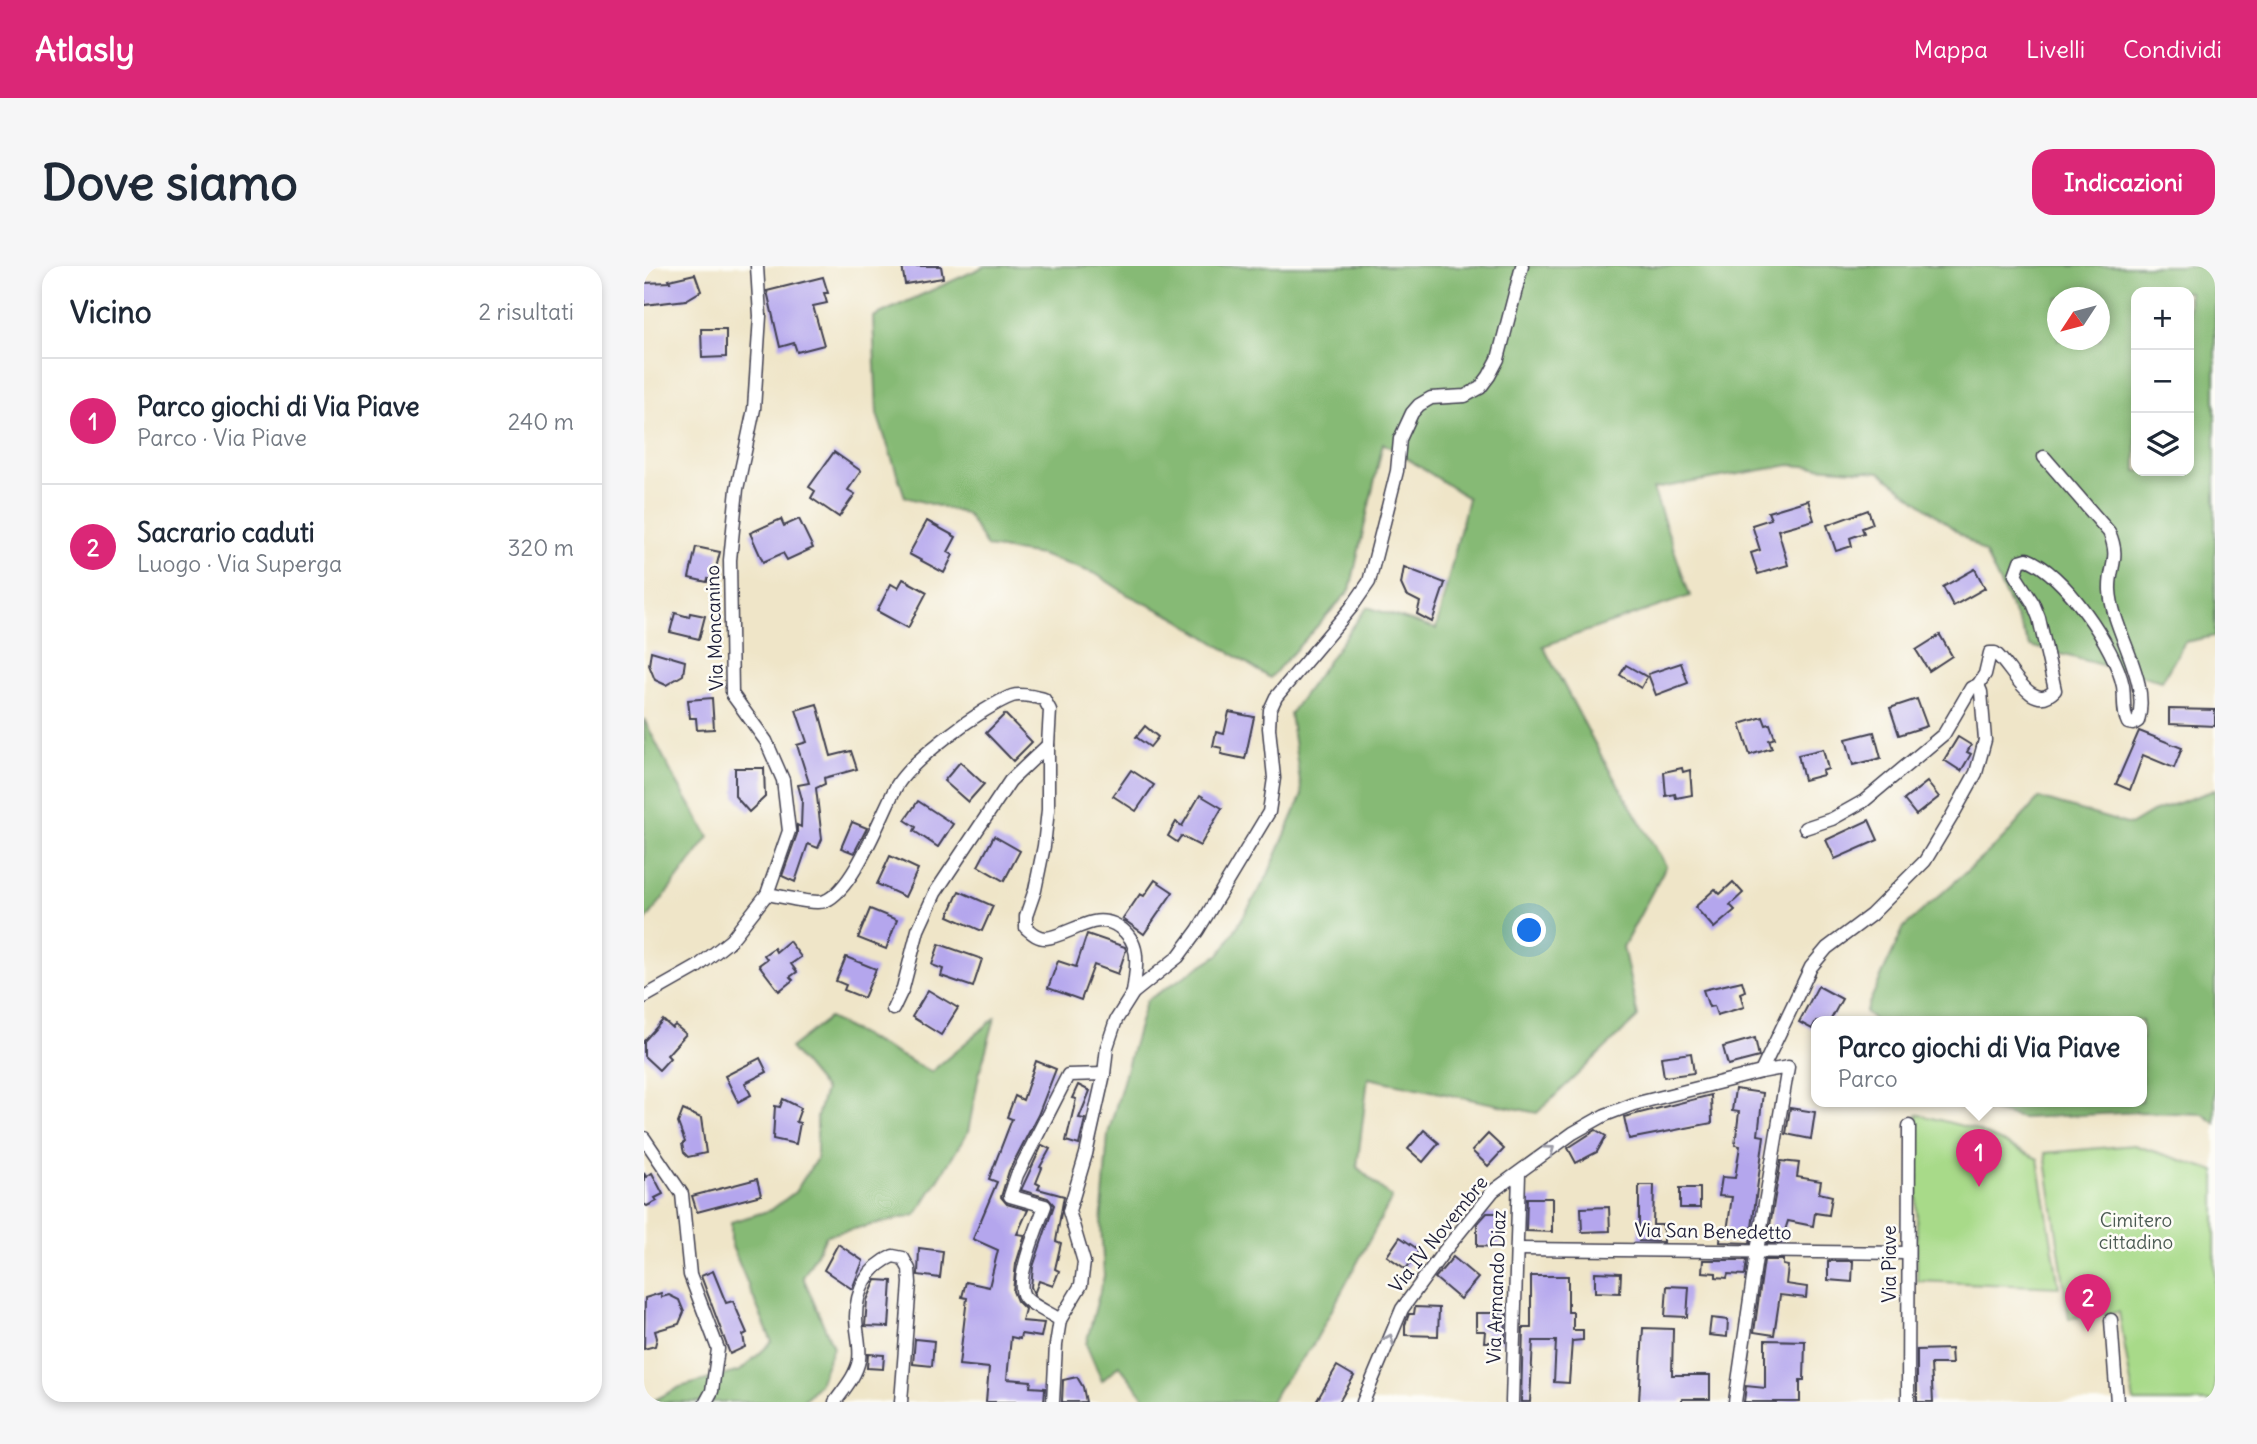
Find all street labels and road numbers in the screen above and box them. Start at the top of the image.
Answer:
street label: Via Moncanino [700,565,728,691]
street label: Via IV Novembre [1383,1171,1493,1297]
street label: Via Armando Diaz [1481,1210,1511,1364]
street label: Via San Benedetto [1634,1218,1792,1244]
street label: Via Piave [1877,1225,1901,1303]

